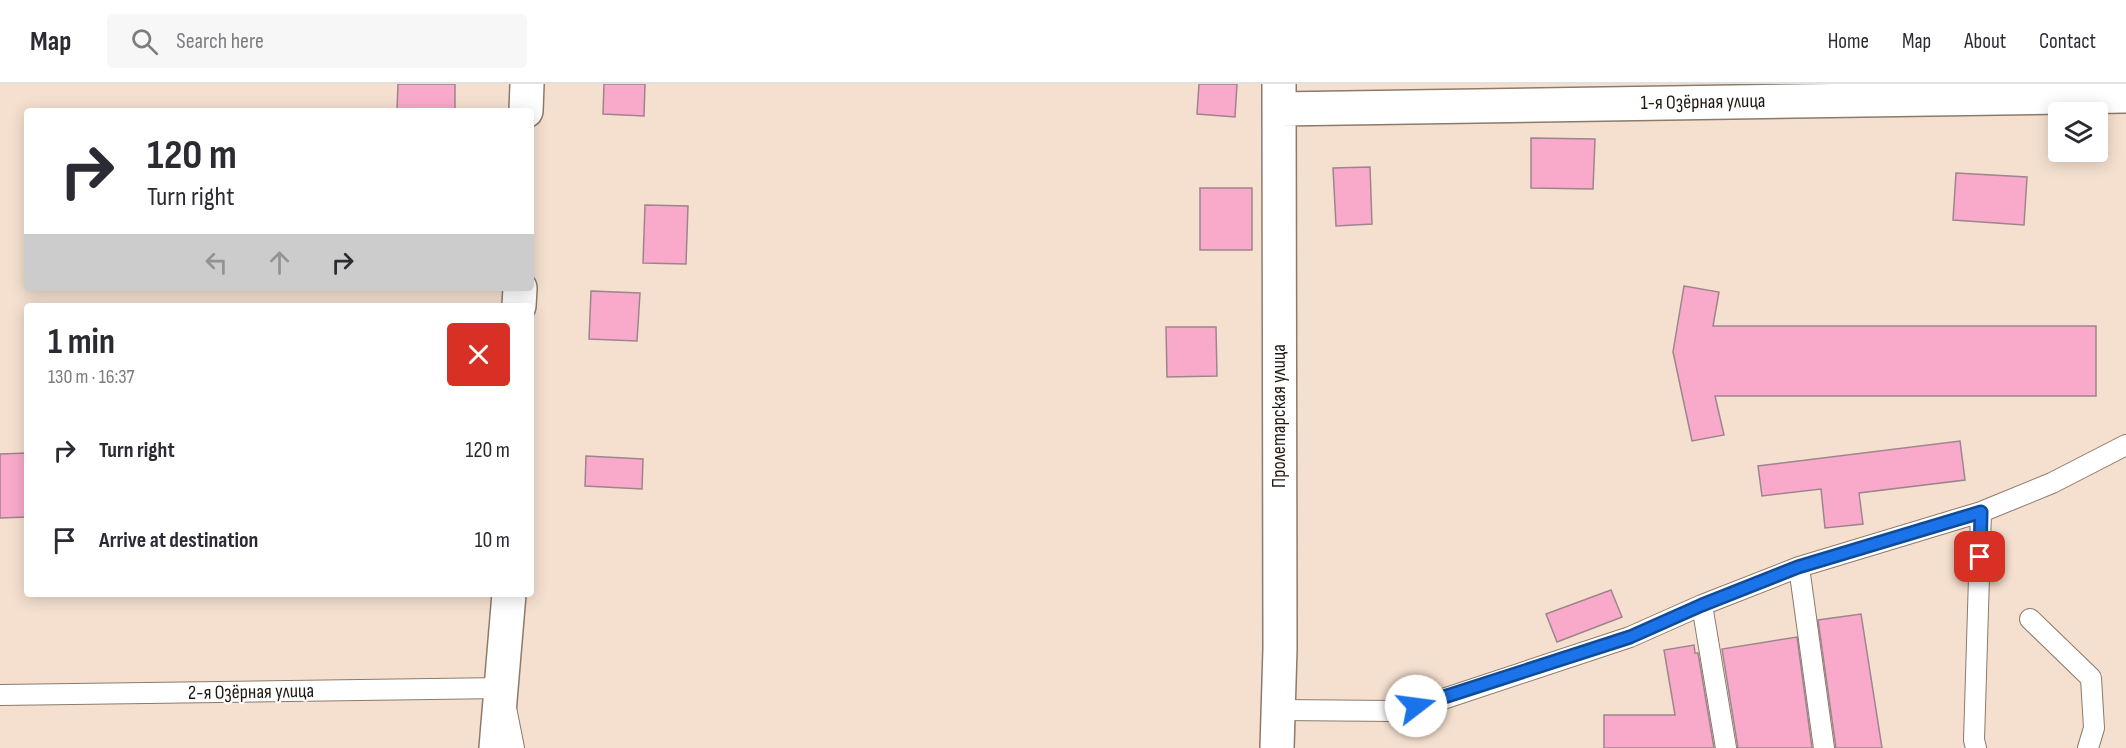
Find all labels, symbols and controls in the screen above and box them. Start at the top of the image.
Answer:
search box [107,14,527,68]
text: Map [30,25,71,58]
icon: search [128,25,161,58]
text: Search here [176,28,264,55]
text: Home [1828,29,1869,54]
text: Map [1902,29,1931,54]
text: About [1964,29,2006,54]
text: Contact [2039,29,2096,54]
street label: 1-я Озёрная улица [1640,89,1766,115]
map controls [2048,102,2108,162]
button: layers [2048,102,2108,162]
text: 120 m [147,130,237,181]
icon: right [48,132,126,210]
text: Turn right [147,181,234,213]
icon: left [200,246,233,279]
icon: ahead [263,246,296,279]
icon: right [326,246,359,279]
text: 1 min [48,321,115,364]
button: close [447,323,510,386]
street label: Пролетарская улица [1267,344,1291,488]
text: 130 m · 16:37 [48,365,135,389]
icon: right [48,434,81,467]
text: Turn right [99,437,175,464]
text: 120 m [466,437,510,464]
icon: arrive [48,524,81,557]
text: Arrive at destination [99,527,258,554]
text: 10 m [475,527,510,554]
pin [1954,531,2005,582]
icon: arrive [1963,540,1996,573]
position arrow [1384,674,1448,738]
street label: 2-я Озёрная улица [188,679,314,705]

